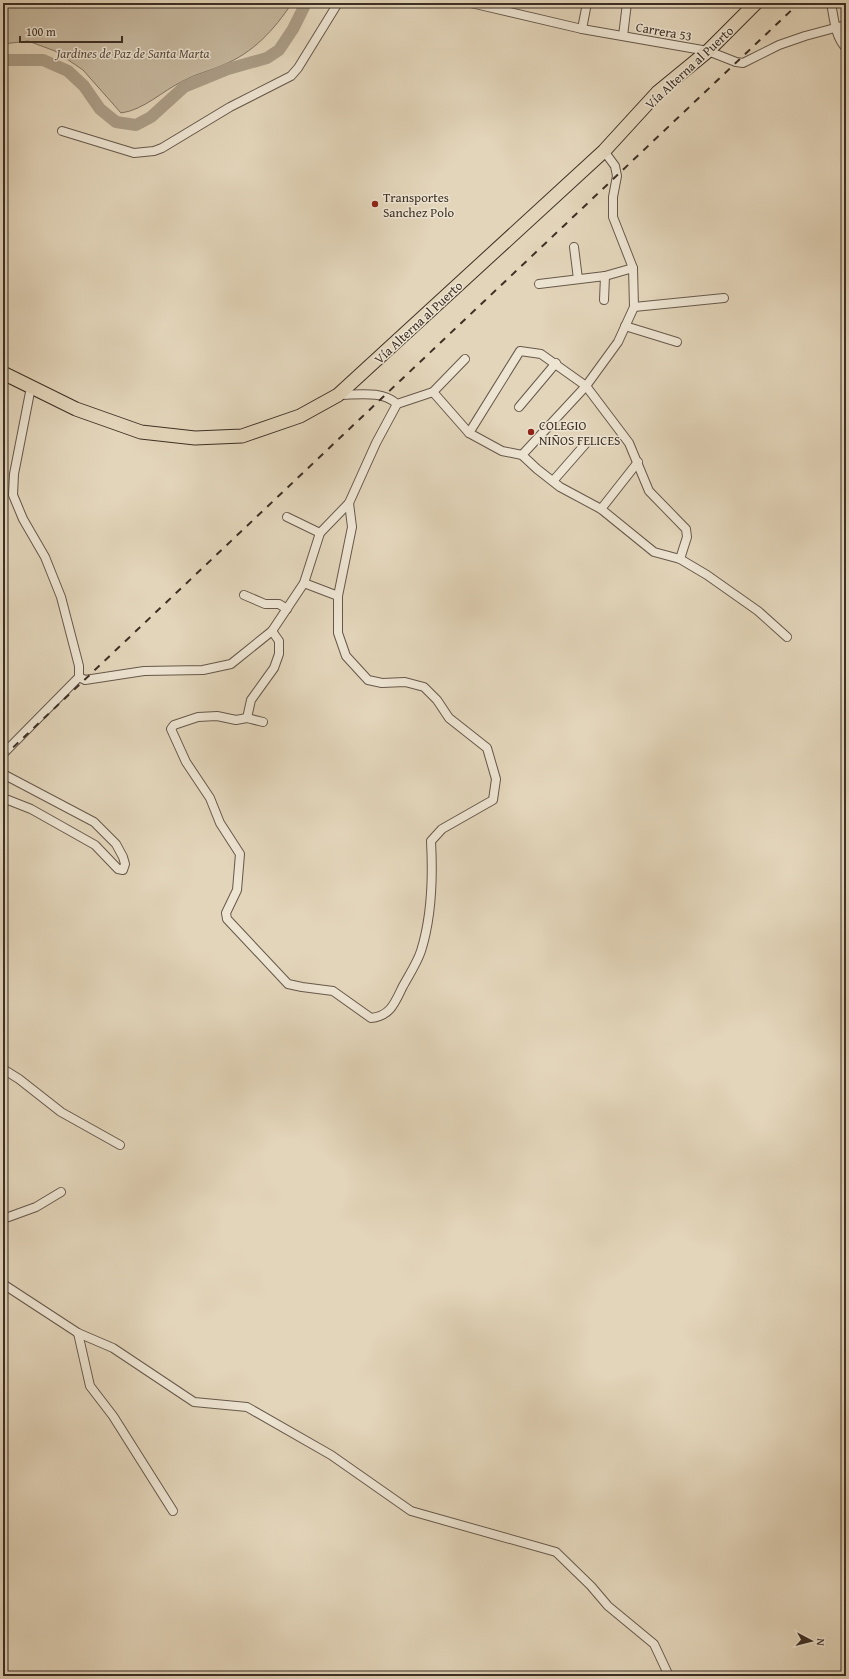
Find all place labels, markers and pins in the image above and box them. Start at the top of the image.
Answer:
place label: Transportes Sanchez Polo [383,188,455,222]
marker: Transportes Sanchez Polo [370,199,380,209]
place label: COLEGIO NIÑOS FELICES [539,416,620,450]
marker: COLEGIO NIÑOS FELICES [526,427,536,437]

